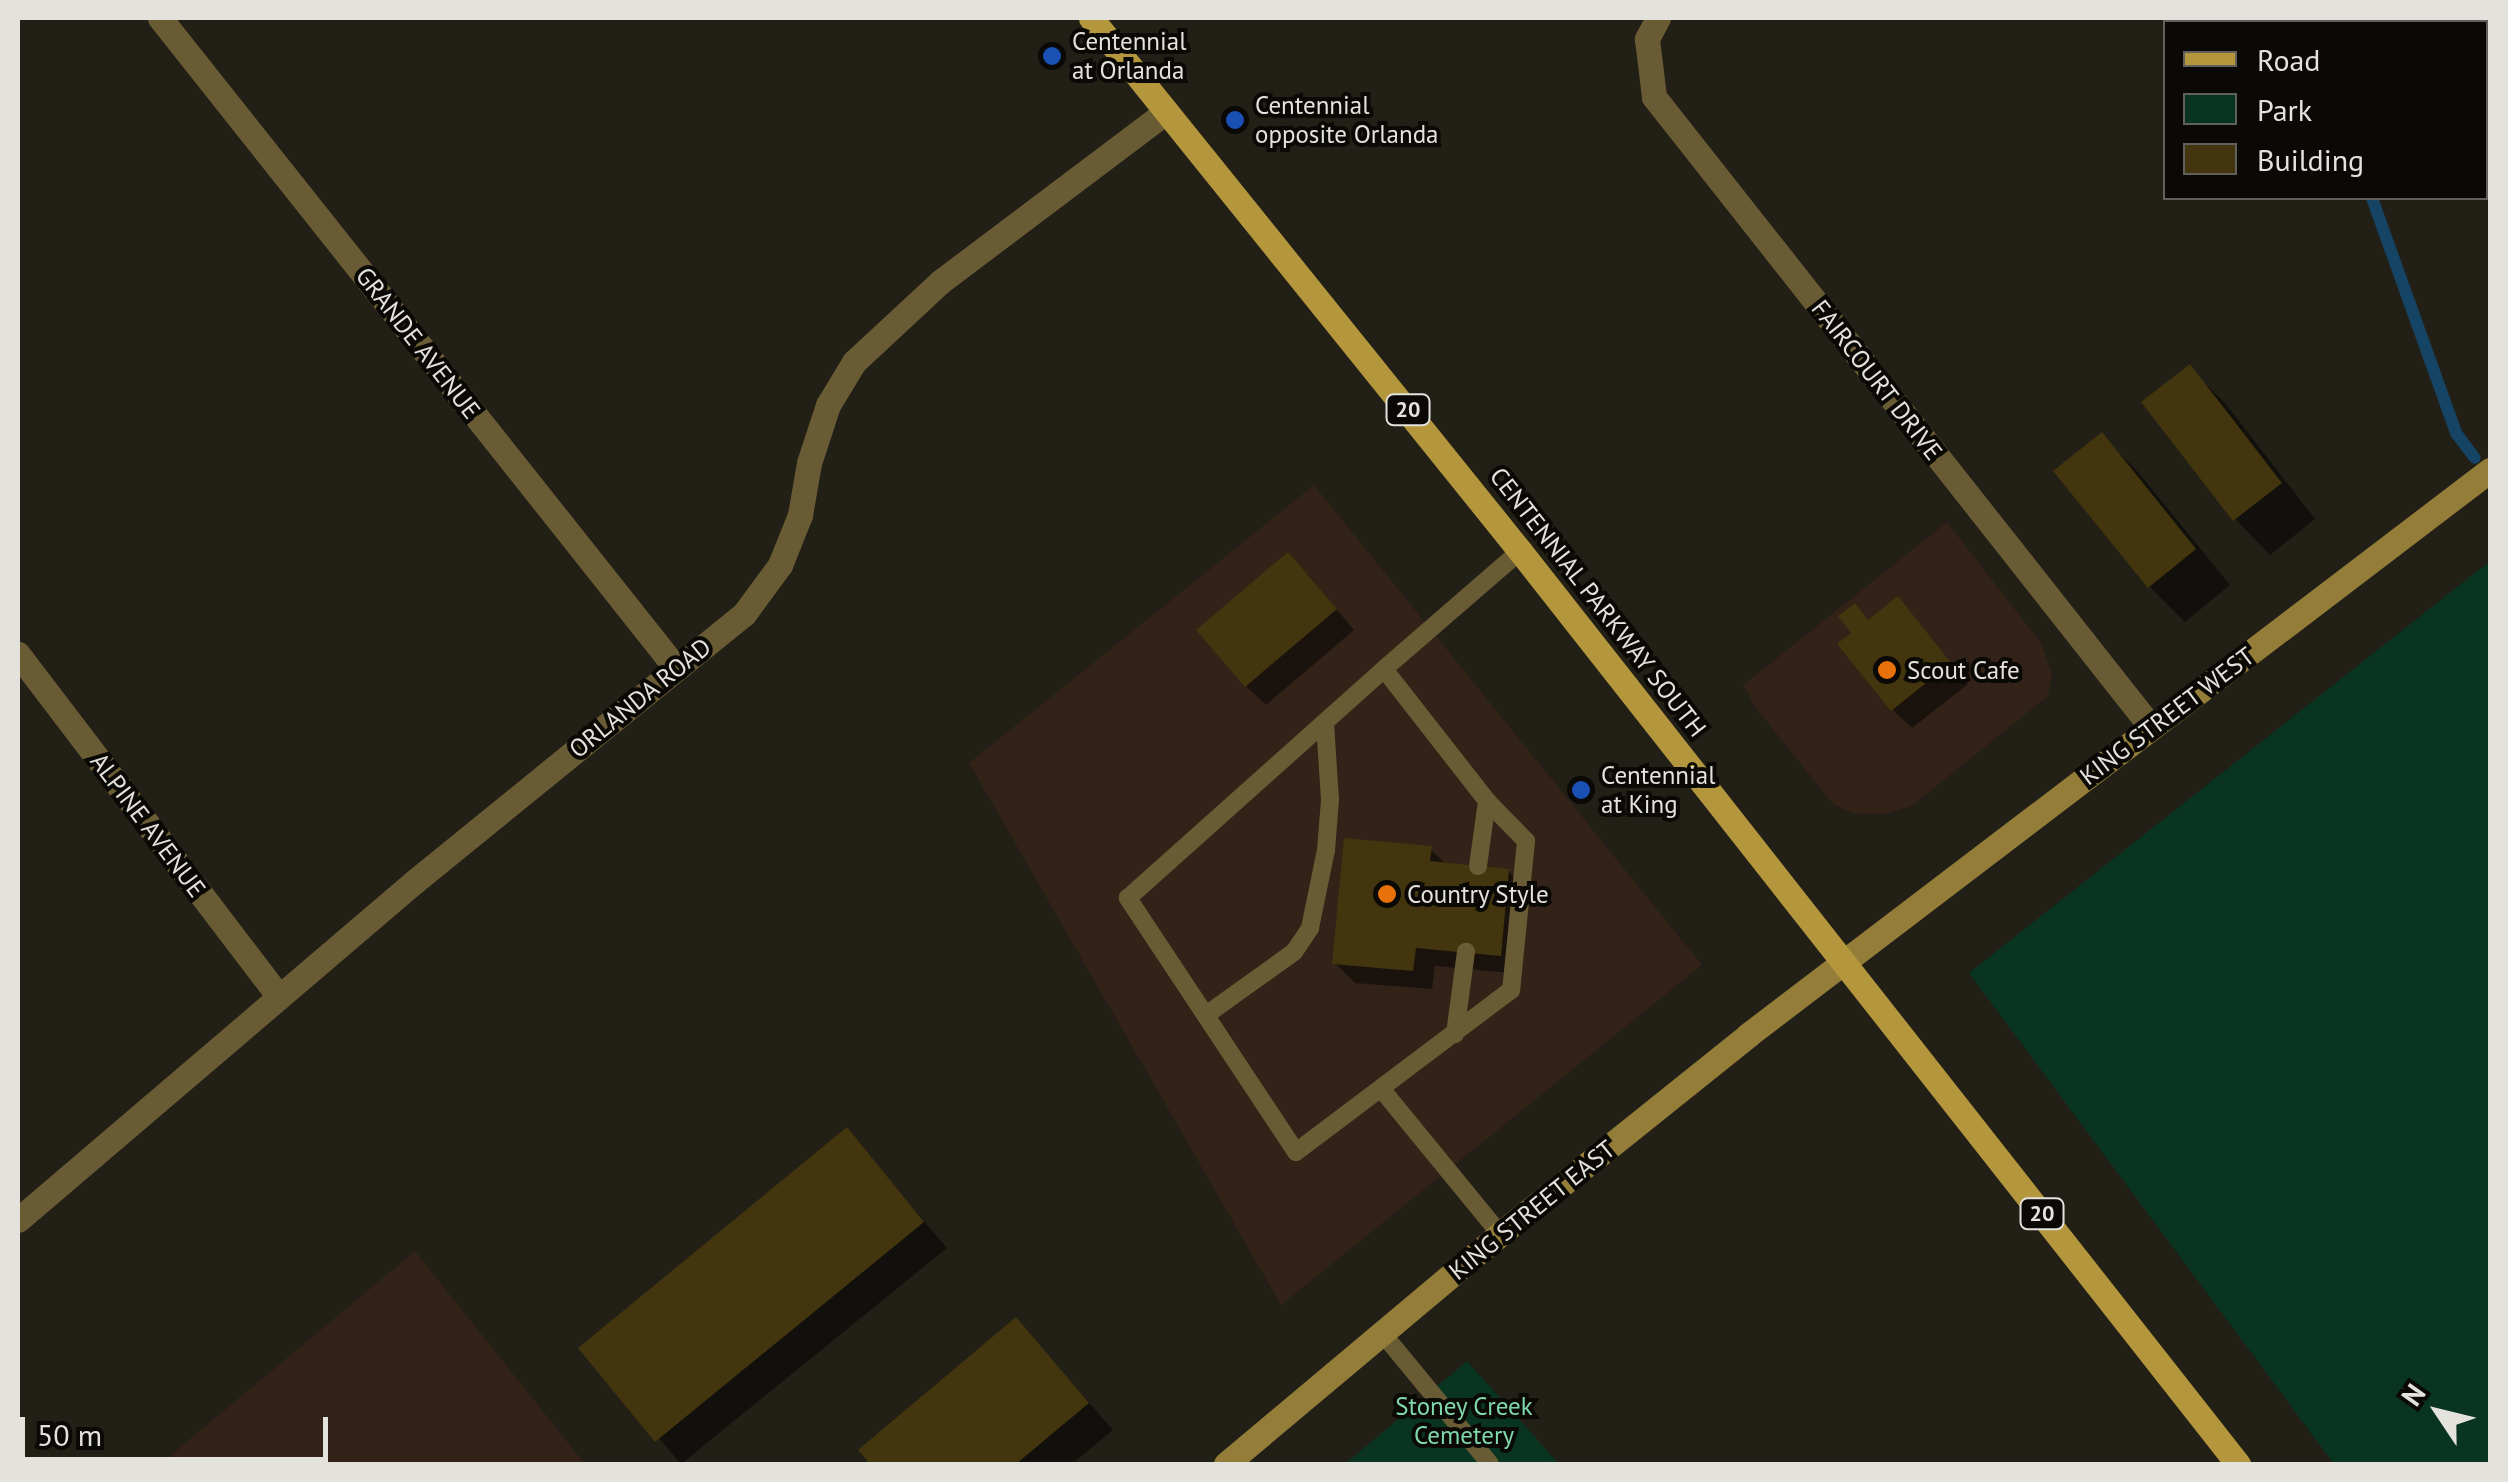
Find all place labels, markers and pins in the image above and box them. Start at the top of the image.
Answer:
place label: Centennial at Orlanda [1072,27,1186,86]
marker: Centennial at Orlanda [1041,45,1063,67]
place label: Centennial opposite Orlanda [1255,91,1438,150]
marker: Centennial opposite Orlanda [1224,109,1246,131]
place label: Scout Cafe [1907,655,2020,685]
marker: Scout Cafe [1876,659,1898,681]
place label: Centennial at King [1601,761,1715,820]
marker: Centennial at King [1570,779,1592,801]
place label: Country Style [1407,879,1550,909]
marker: Country Style [1376,883,1398,905]

